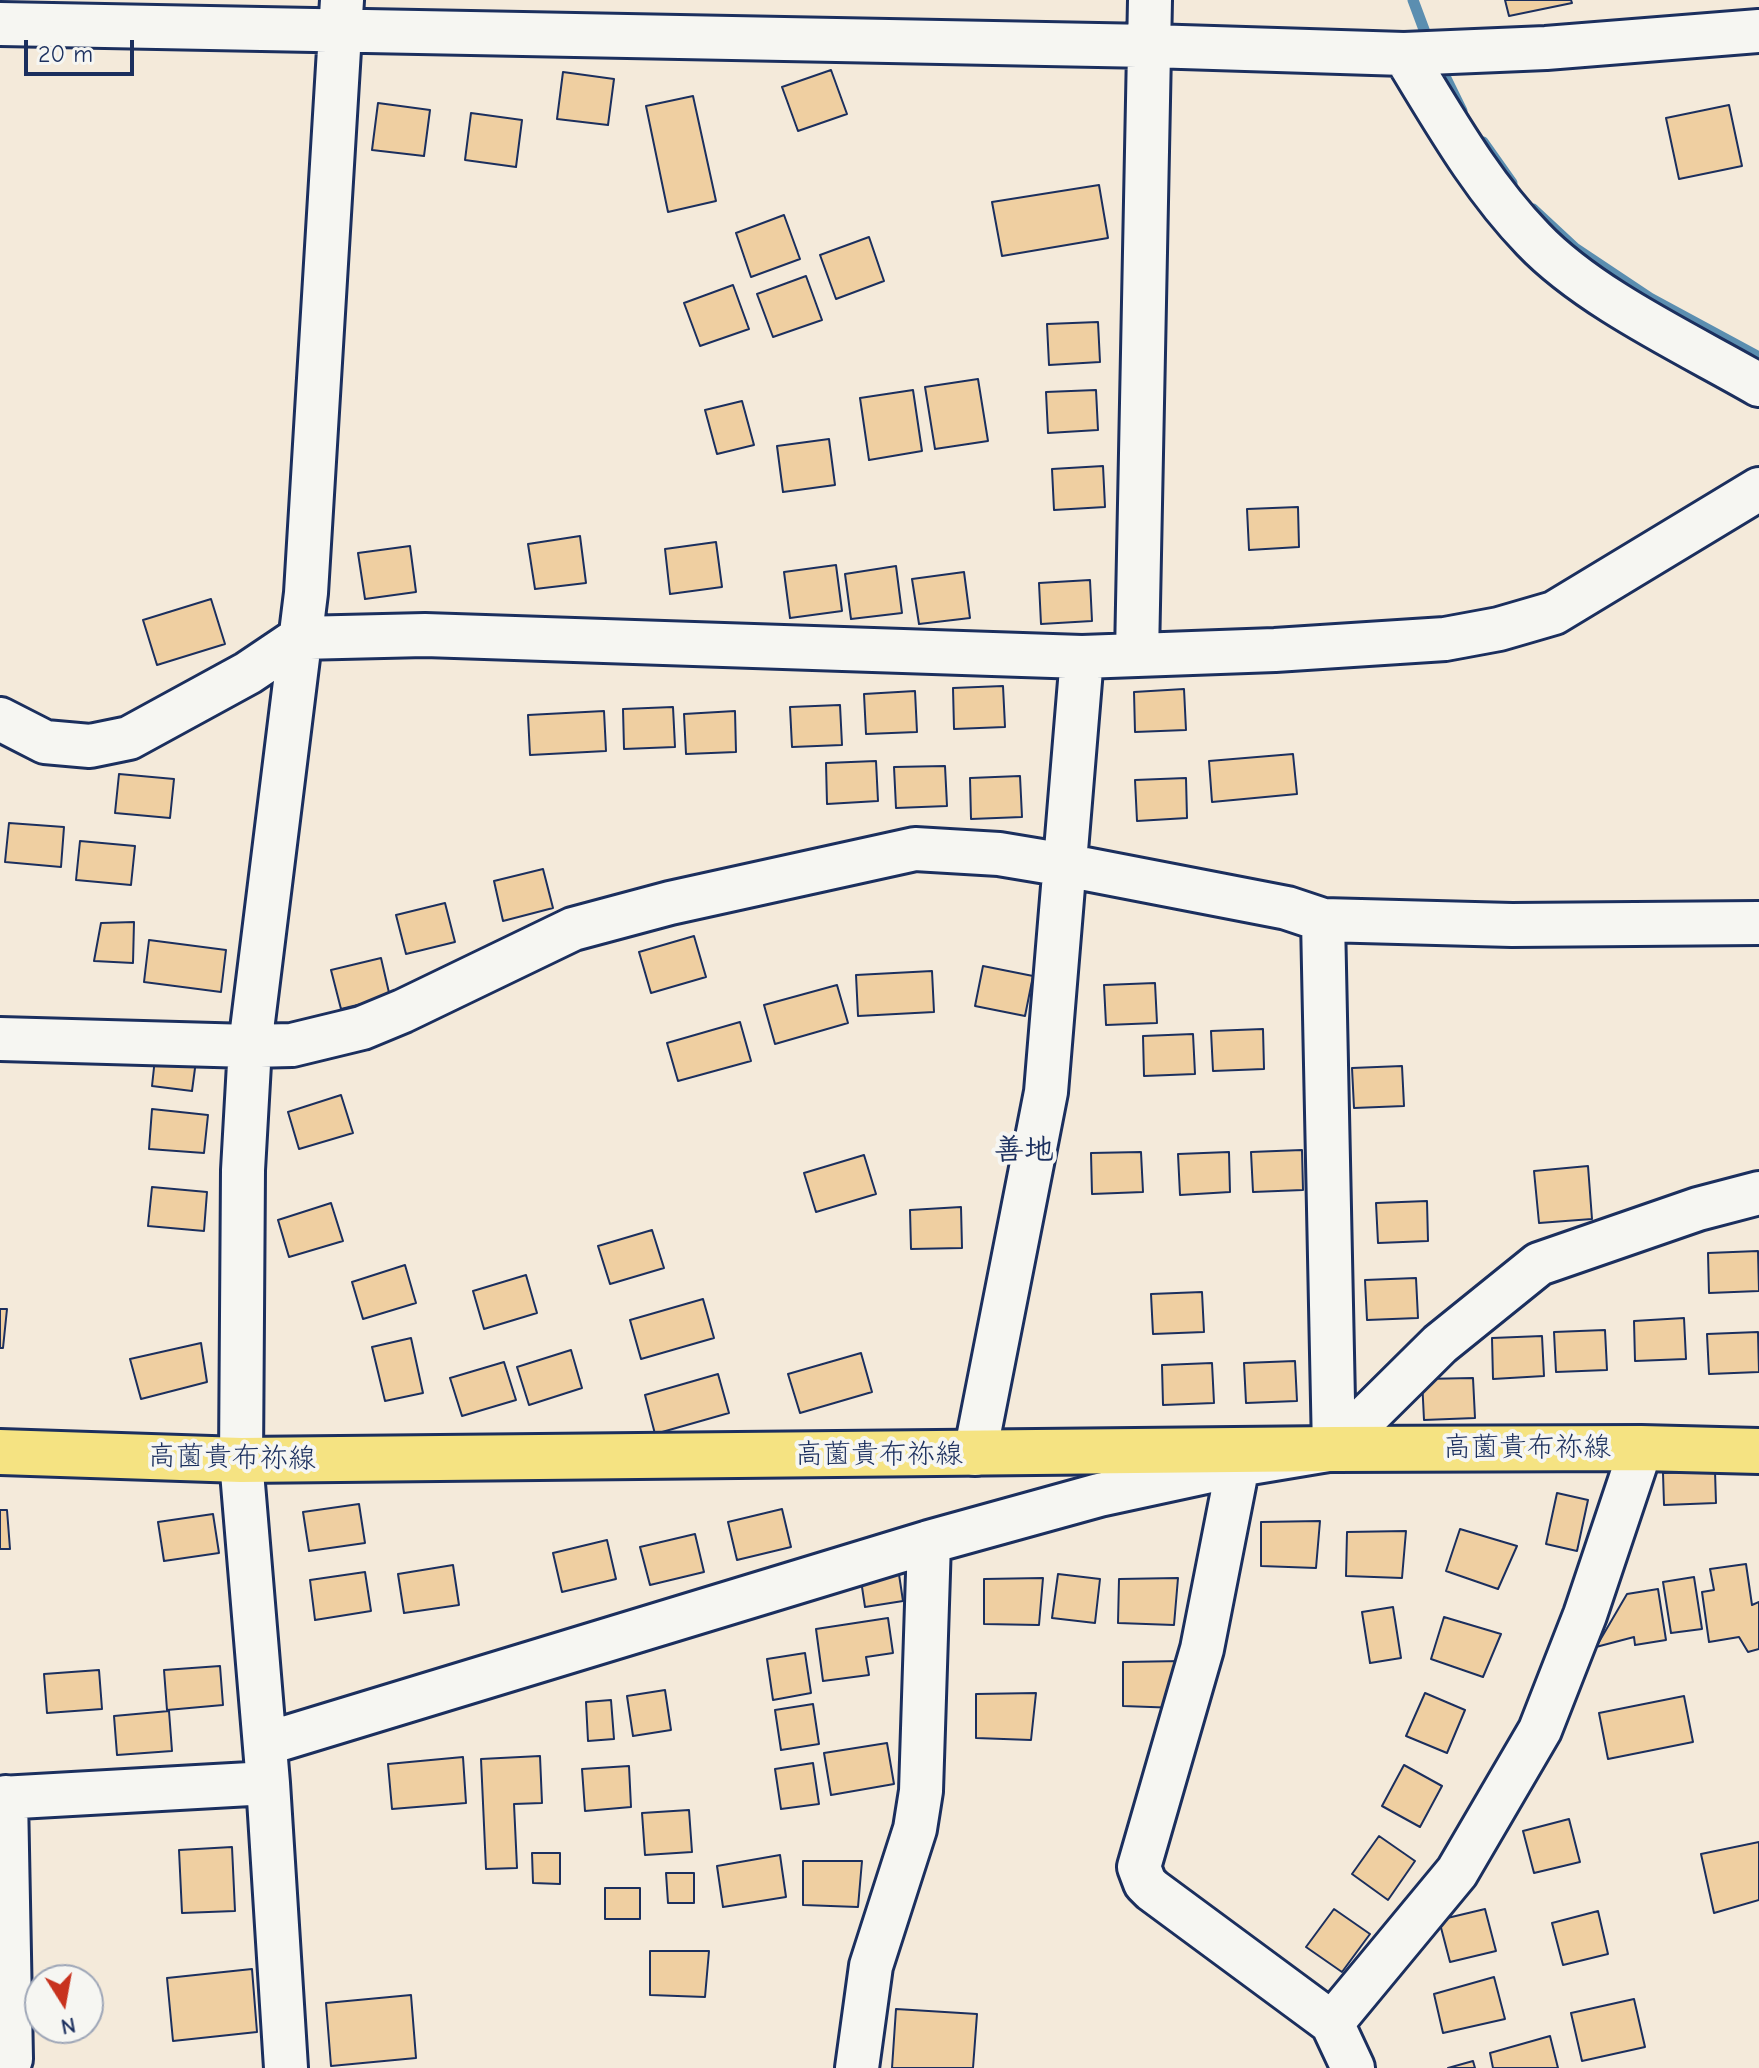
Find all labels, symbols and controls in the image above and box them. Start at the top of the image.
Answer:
scale bar [28,24,138,74]
text: 20 m [38,40,93,68]
district label: 善地 [994,1133,1054,1169]
street label: 高薗貴布祢線 [1443,1431,1611,1465]
street label: 高薗貴布祢線 [795,1438,963,1472]
street label: 高薗貴布祢線 [148,1440,316,1476]
north arrow [24,1964,104,2044]
text: N [59,2011,78,2040]

